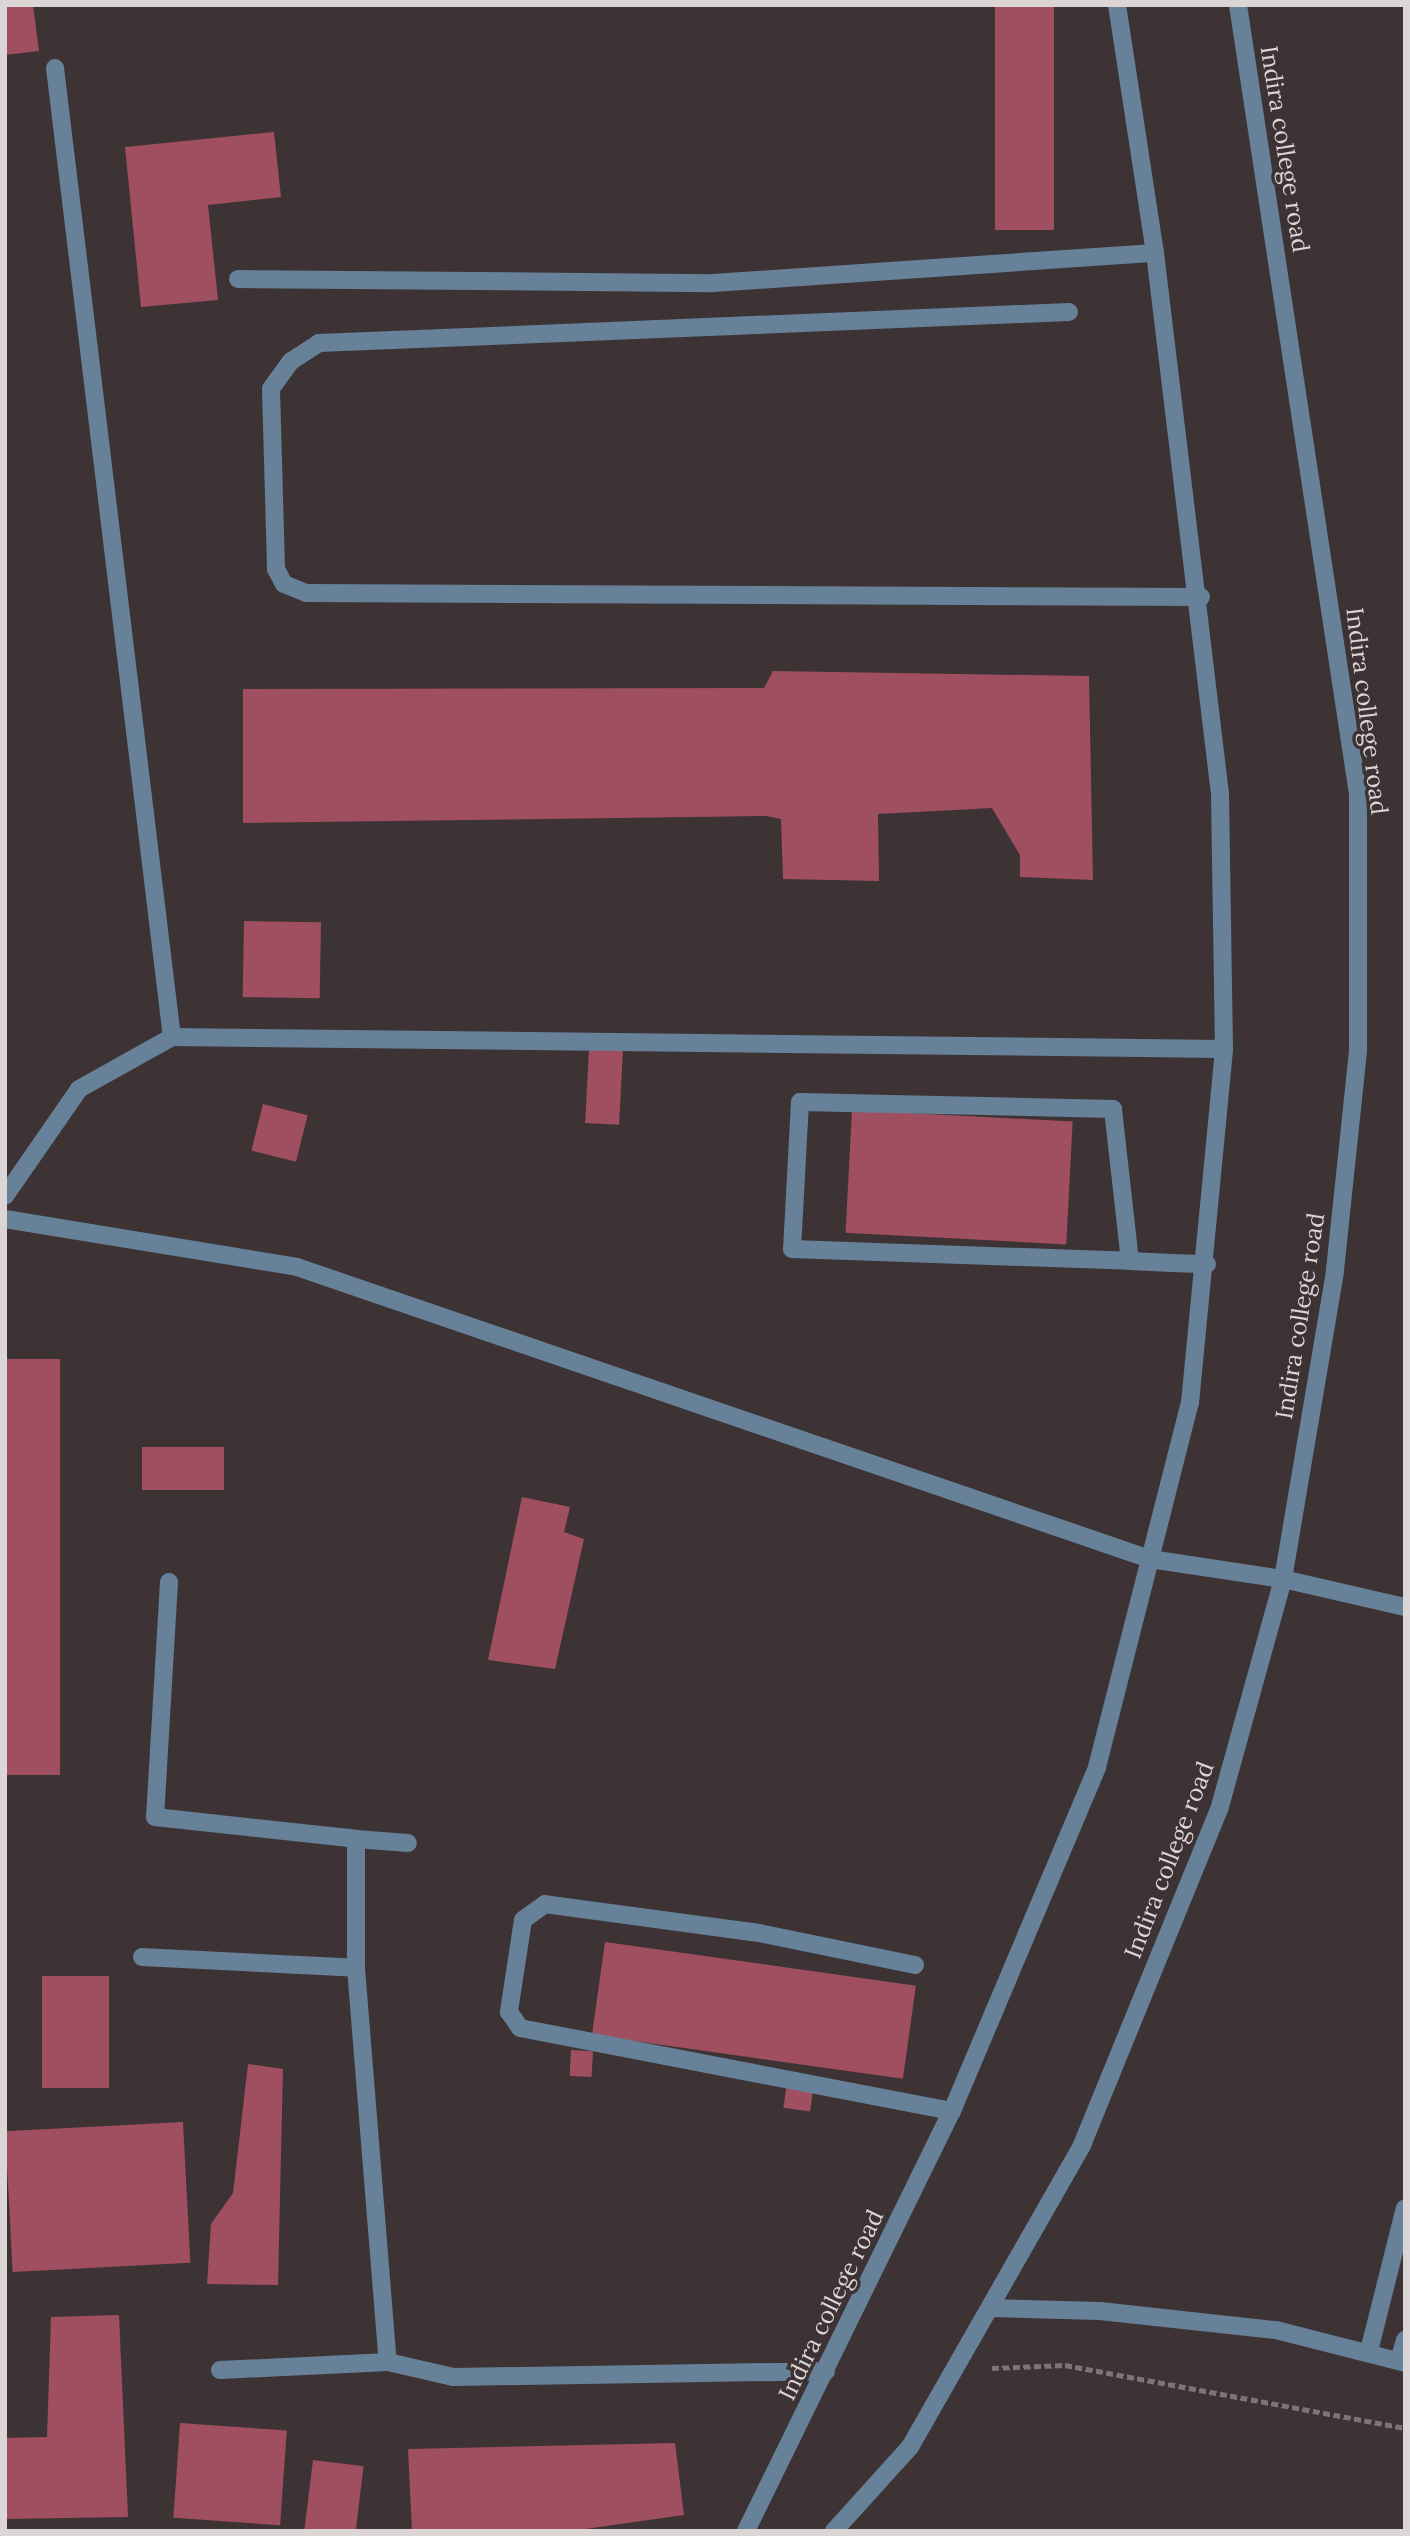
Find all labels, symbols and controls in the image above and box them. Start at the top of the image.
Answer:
street label: Indira college road [1254,44,1316,254]
street label: Indira college road [1340,606,1394,816]
street label: Indira college road [1269,1211,1331,1421]
street label: Indira college road [1118,1757,1220,1963]
street label: Indira college road [772,2205,890,2405]

